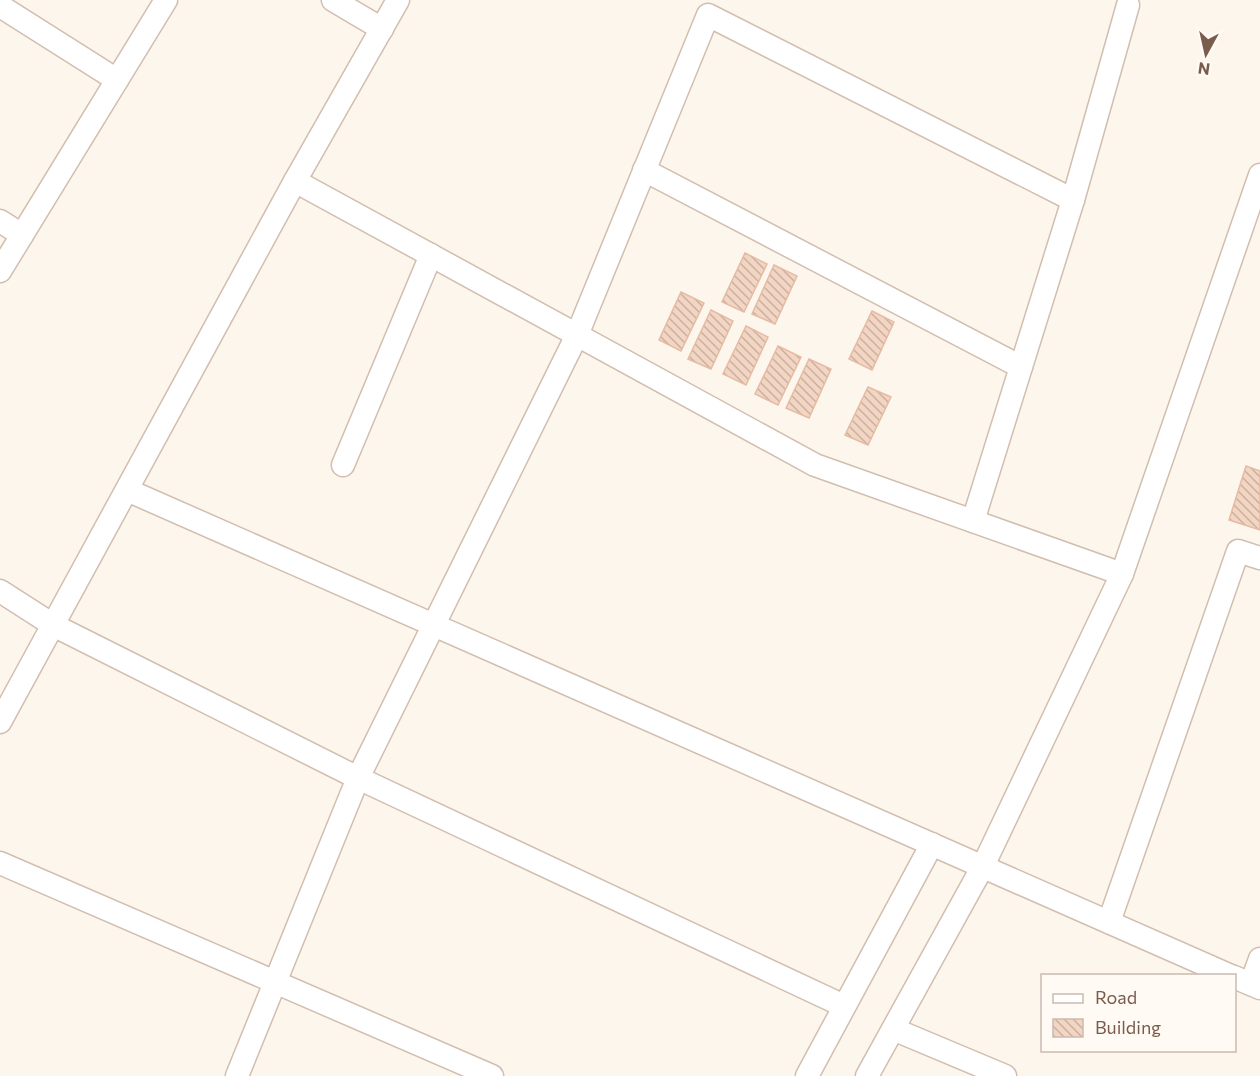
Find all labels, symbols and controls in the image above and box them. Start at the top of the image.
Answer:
north arrow [1176,24,1236,84]
text: N [1197,59,1211,80]
legend [1041,974,1236,1052]
text: Road [1095,986,1137,1008]
text: Building [1095,1016,1161,1038]

